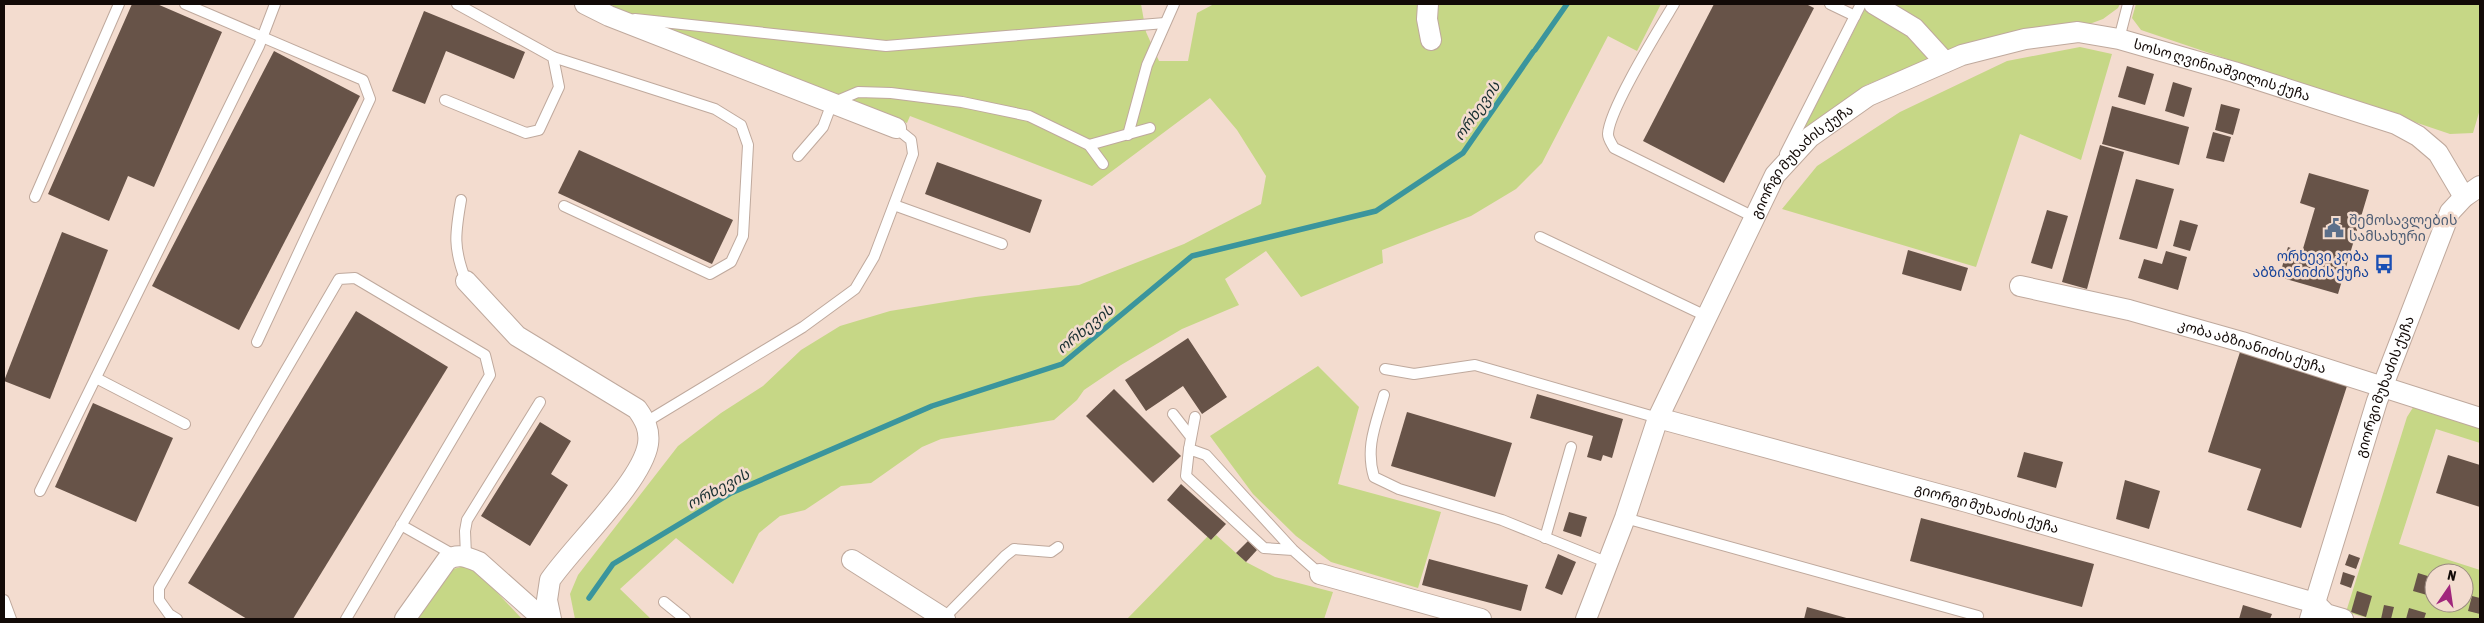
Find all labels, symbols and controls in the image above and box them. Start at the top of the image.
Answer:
street label: სოსო ღვინიაშვილის ქუჩა [2132,36,2312,104]
water label: ორხევის [1450,77,1504,144]
street label: გიორგი მუხაძის ქუჩა [1747,101,1856,221]
place label: შემოსავლების სამსახური [2349,212,2457,245]
public building icon: შემოსავლების სამსახური [2323,217,2345,239]
place label: ორხევი კობა აბზიანიძის ქუჩა [2252,248,2369,281]
bus stop icon: ორხევი კობა აბზიანიძის ქუჩა [2373,253,2395,275]
water label: ორხევის [1053,300,1118,357]
street label: გიორგი მუხაძის ქუჩა [2352,314,2417,460]
street label: კობა აბზიანიძის ქუჩა [2176,316,2328,376]
water label: ორხევის [684,465,753,513]
street label: გიორგი მუხაძის ქუჩა [1913,480,2061,536]
north arrow [2424,563,2474,613]
text: N [2446,567,2458,584]

